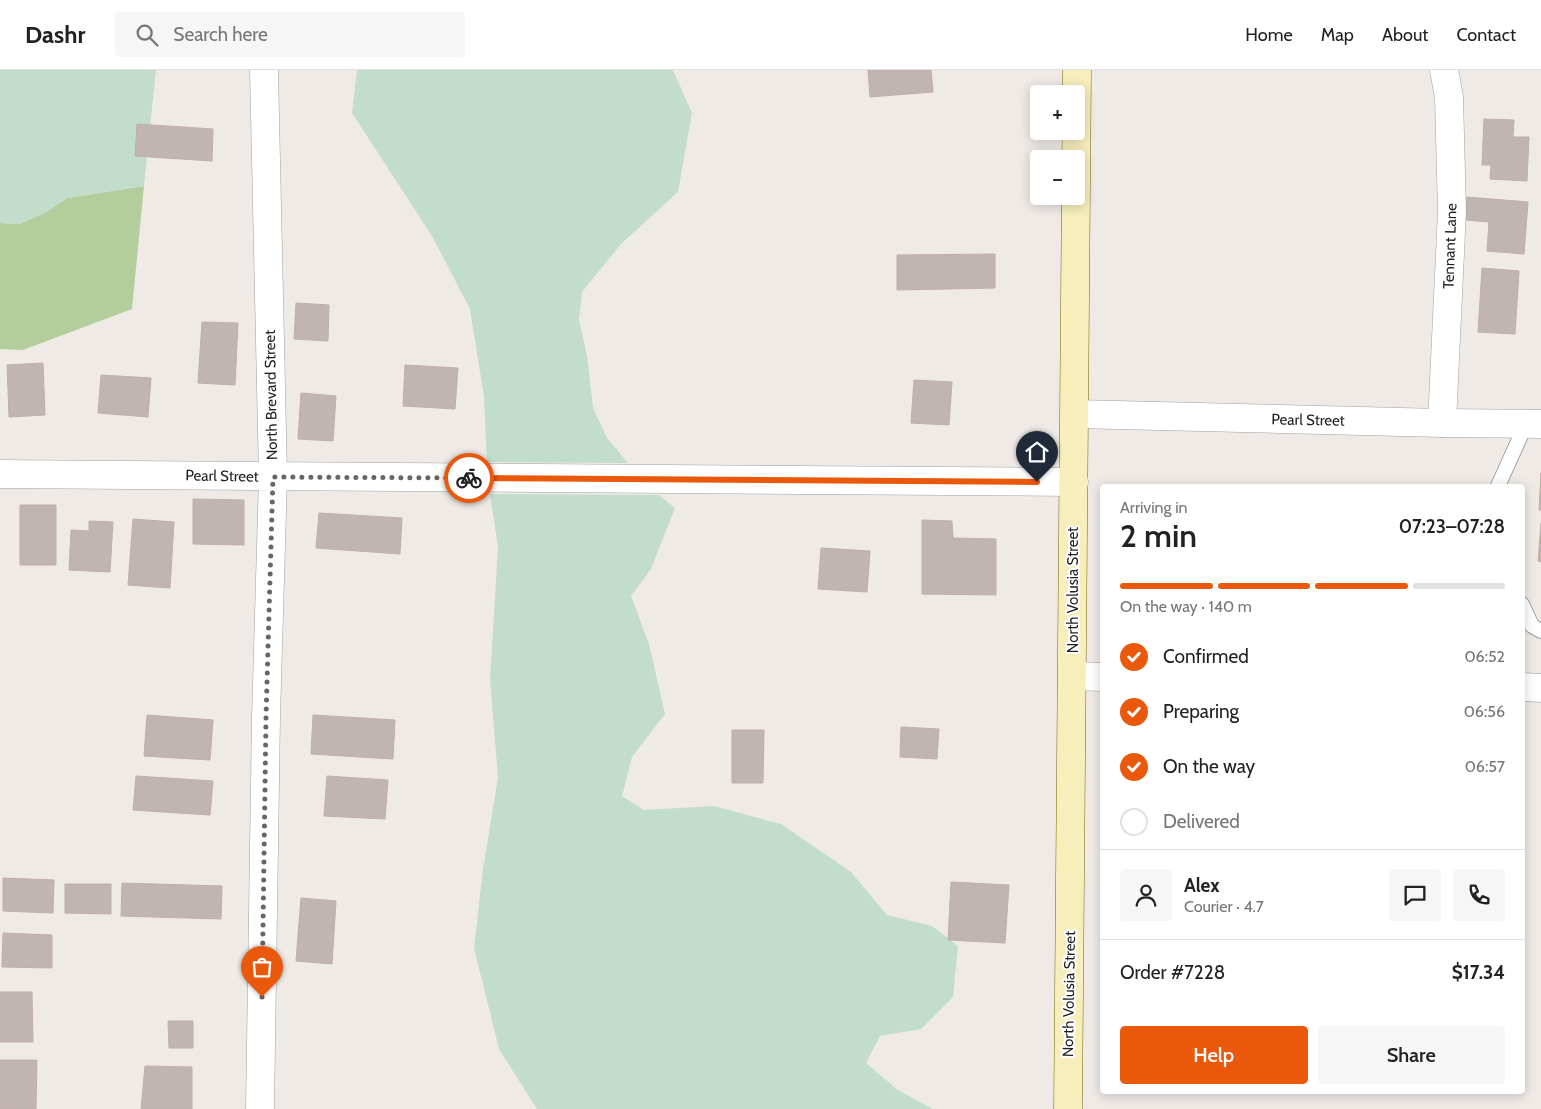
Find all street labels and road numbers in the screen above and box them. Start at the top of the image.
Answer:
street label: Tennant Lane [1440,202,1461,289]
street label: North Brevard Street [261,330,281,460]
street label: Pearl Street [1271,410,1345,430]
street label: Pearl Street [185,466,259,486]
street label: North Volusia Street [1064,527,1082,653]
street label: North Volusia Street [1059,931,1079,1057]

